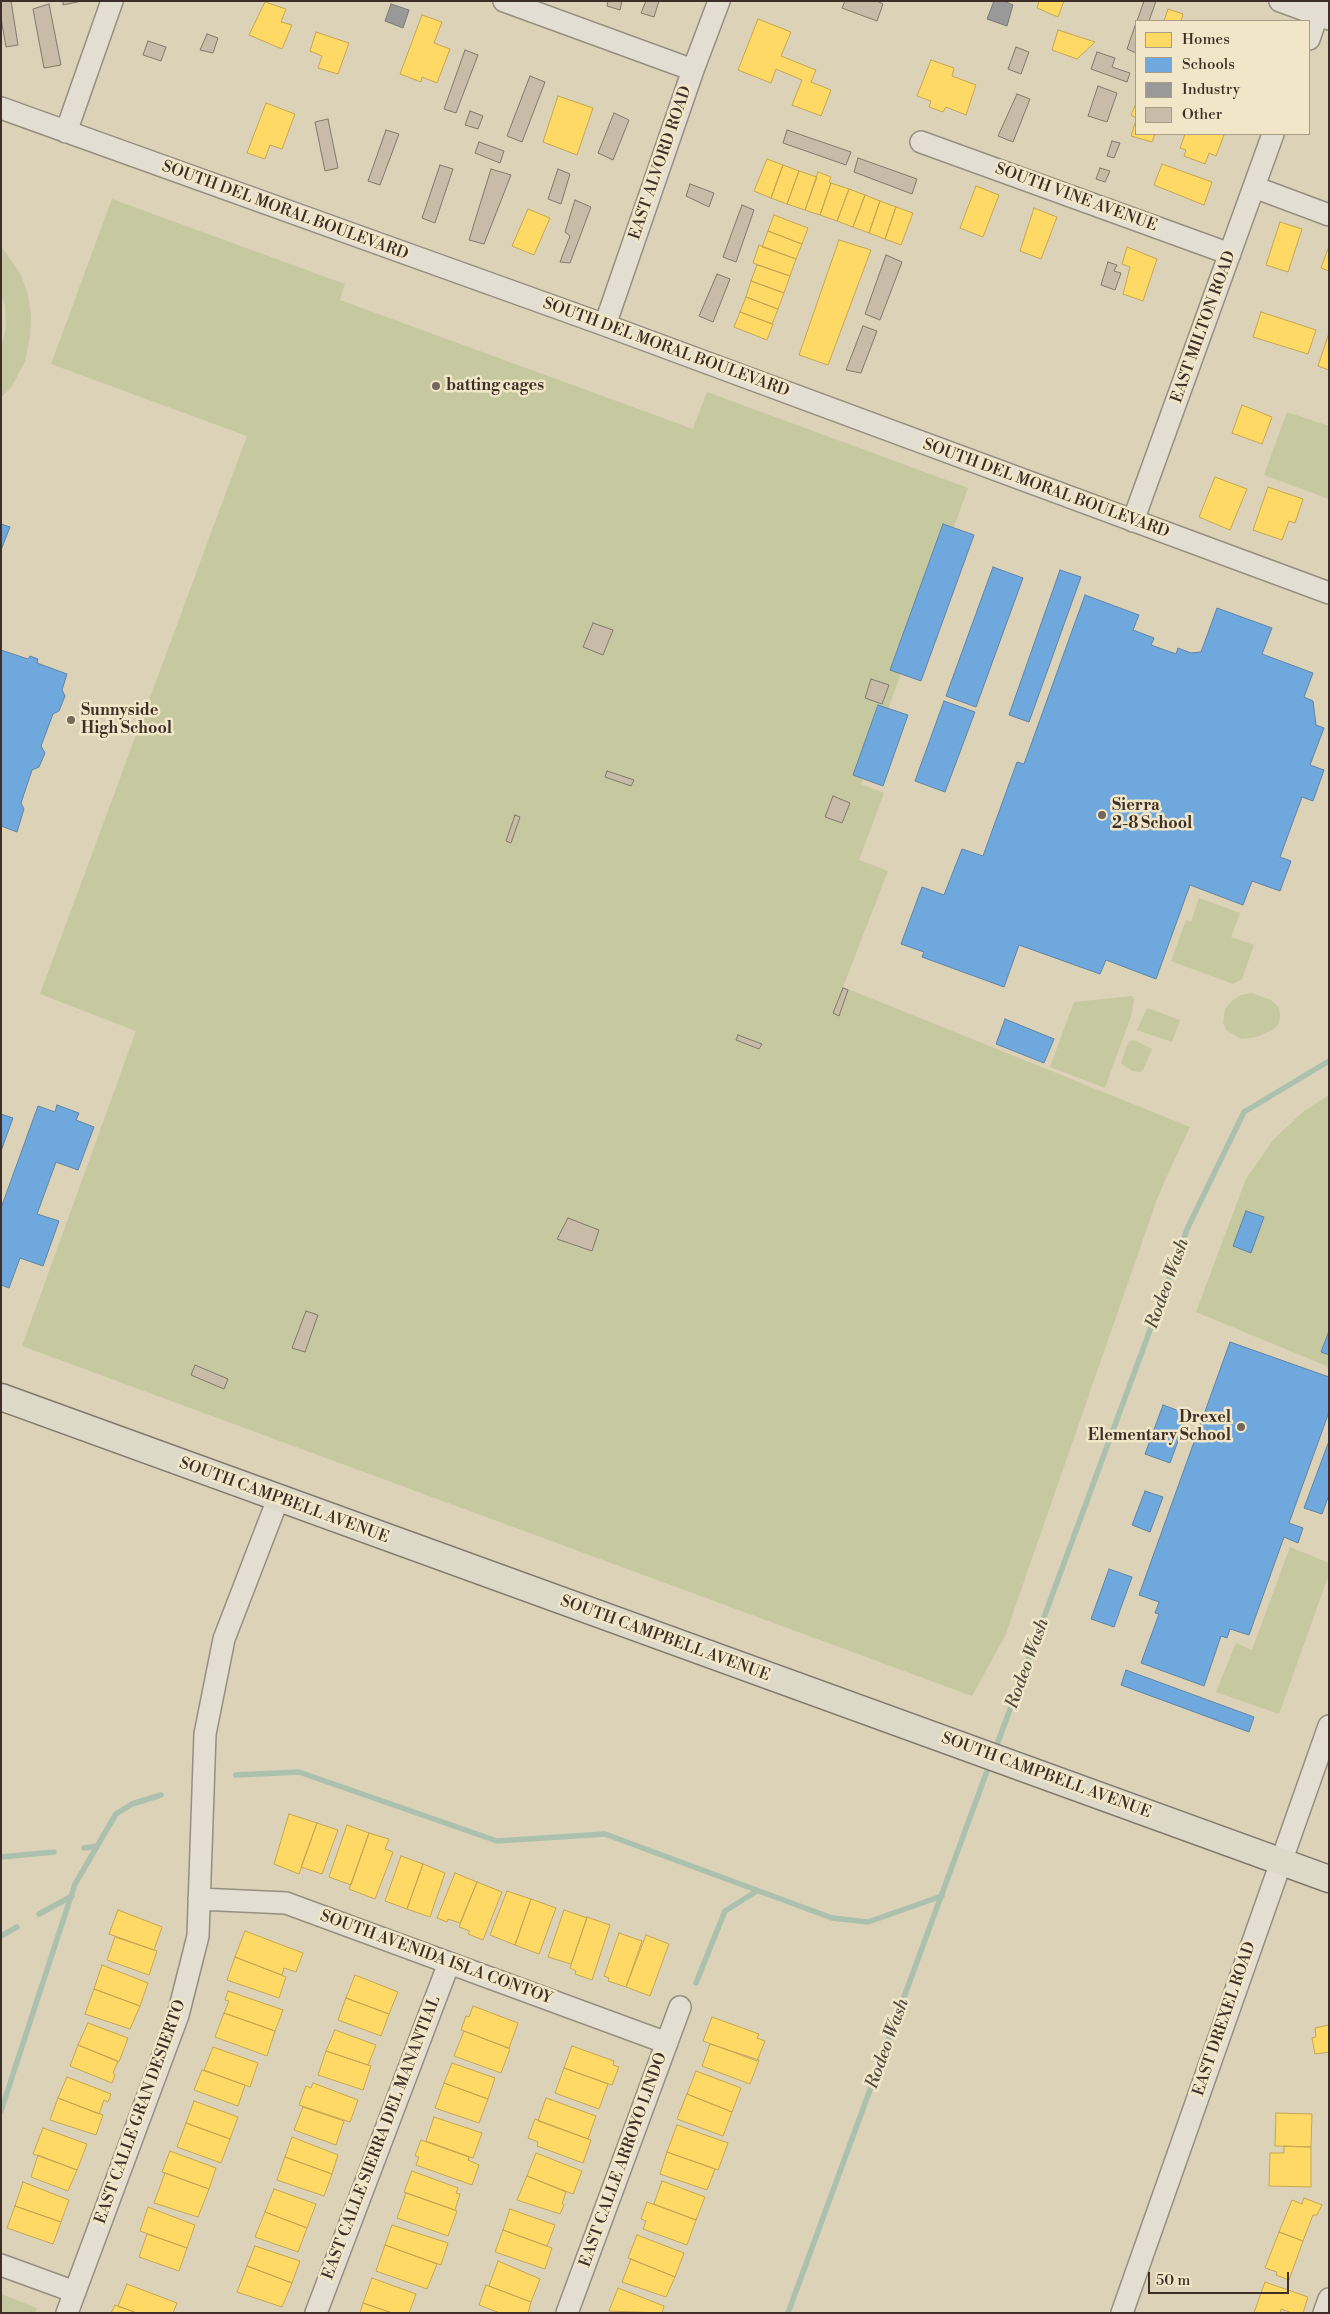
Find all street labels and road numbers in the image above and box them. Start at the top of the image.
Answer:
street label: EAST ALVORD ROAD [626,84,696,242]
street label: SOUTH DEL MORAL BOULEVARD [159,157,411,265]
street label: SOUTH VINE AVENUE [992,160,1160,236]
street label: EAST MILTON ROAD [1168,248,1240,406]
street label: SOUTH DEL MORAL BOULEVARD [540,294,792,402]
street label: SOUTH DEL MORAL BOULEVARD [920,435,1172,543]
street label: SOUTH CAMPBELL AVENUE [177,1454,391,1548]
street label: SOUTH CAMPBELL AVENUE [558,1592,772,1686]
street label: SOUTH CAMPBELL AVENUE [939,1729,1153,1823]
street label: SOUTH AVENIDA ISLA CONTOY [317,1907,555,2009]
street label: EAST DREXEL ROAD [1190,1939,1260,2099]
street label: EAST CALLE SIERRA DEL MANANTIAL [319,1994,445,2282]
street label: EAST CALLE GRAN DESIERTO [91,1997,191,2227]
street label: EAST CALLE ARROYO LINDO [576,2050,672,2270]

